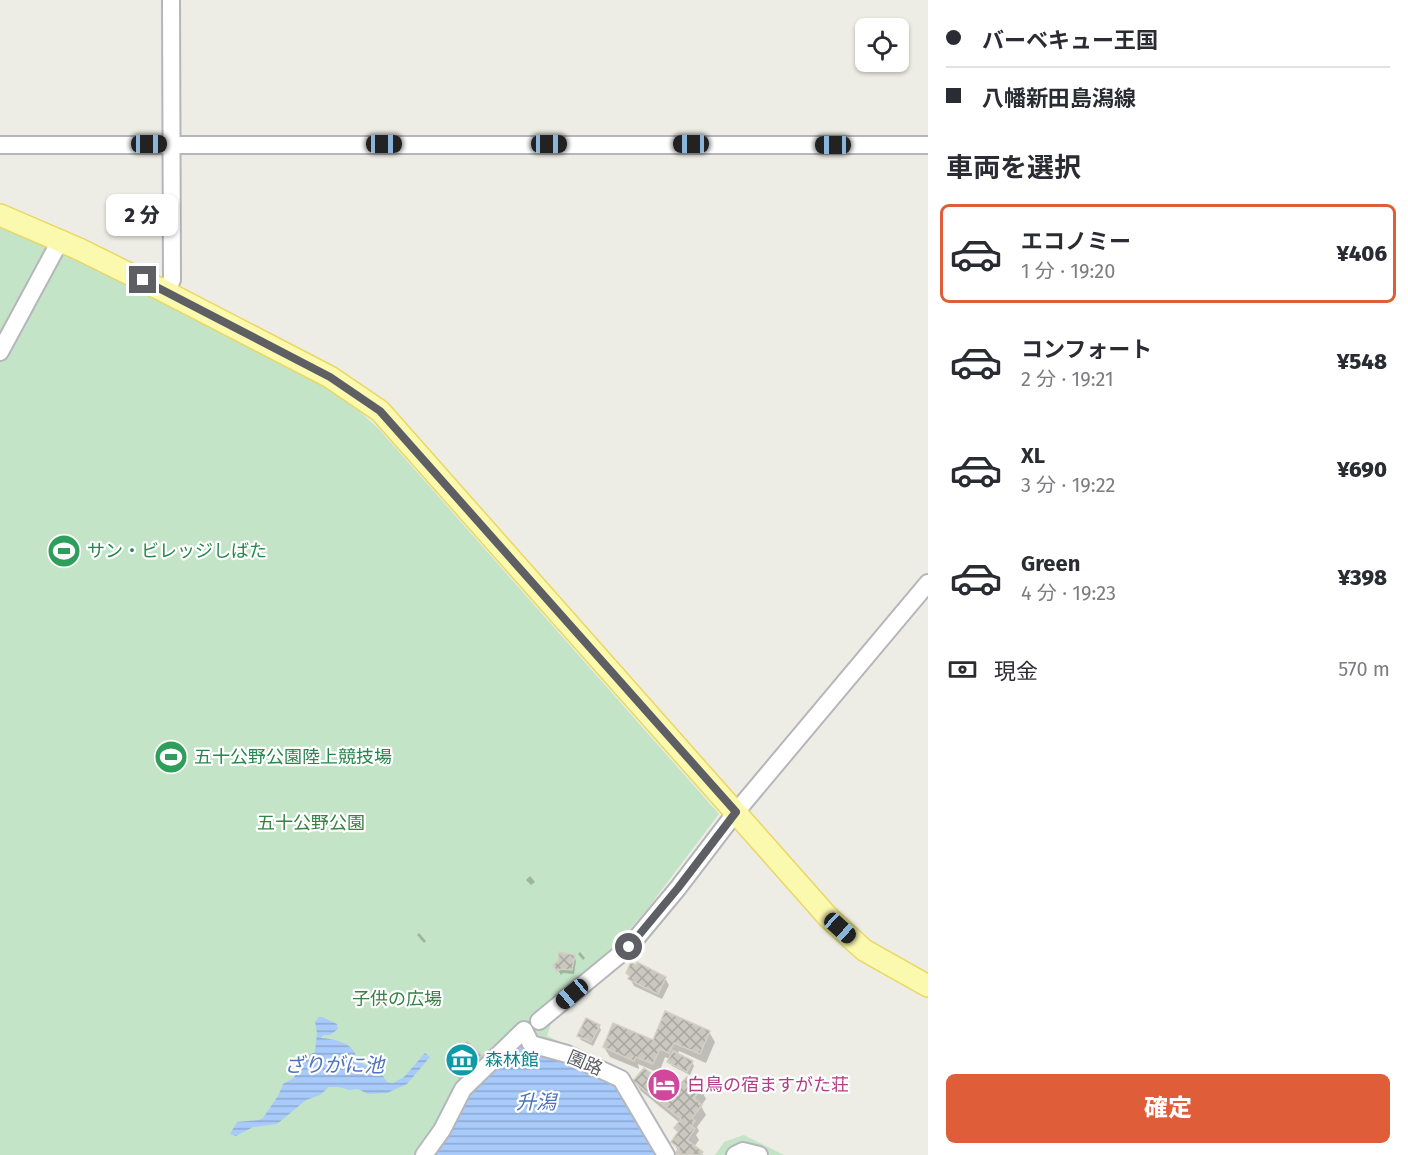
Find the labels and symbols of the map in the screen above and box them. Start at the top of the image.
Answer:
car [131,135,167,153]
car [366,135,402,153]
car [531,135,567,153]
car [673,135,709,153]
car [815,136,851,154]
callout: 2 分 [107,193,179,235]
route end [129,266,156,293]
sports icon: サン・ビレッジしばた [46,533,82,569]
place label: サン・ビレッジしばた [87,540,267,562]
sports icon: 五十公野公園陸上競技場 [153,739,189,775]
place label: 五十公野公園陸上競技場 [194,746,392,768]
park label: 五十公野公園 [257,812,365,834]
car [821,909,859,947]
route start [615,933,642,960]
car [552,976,592,1012]
park label: 子供の広場 [352,988,442,1010]
museum icon: 森林館 [444,1042,480,1078]
street label: 園路 [564,1046,606,1080]
place label: 森林館 [485,1049,539,1071]
water label: ざりがに池 [284,1053,386,1077]
hotel icon: 白鳥の宿ますがた荘 [646,1067,682,1103]
place label: 白鳥の宿ますがた荘 [687,1074,849,1096]
water label: 升潟 [516,1090,559,1114]

